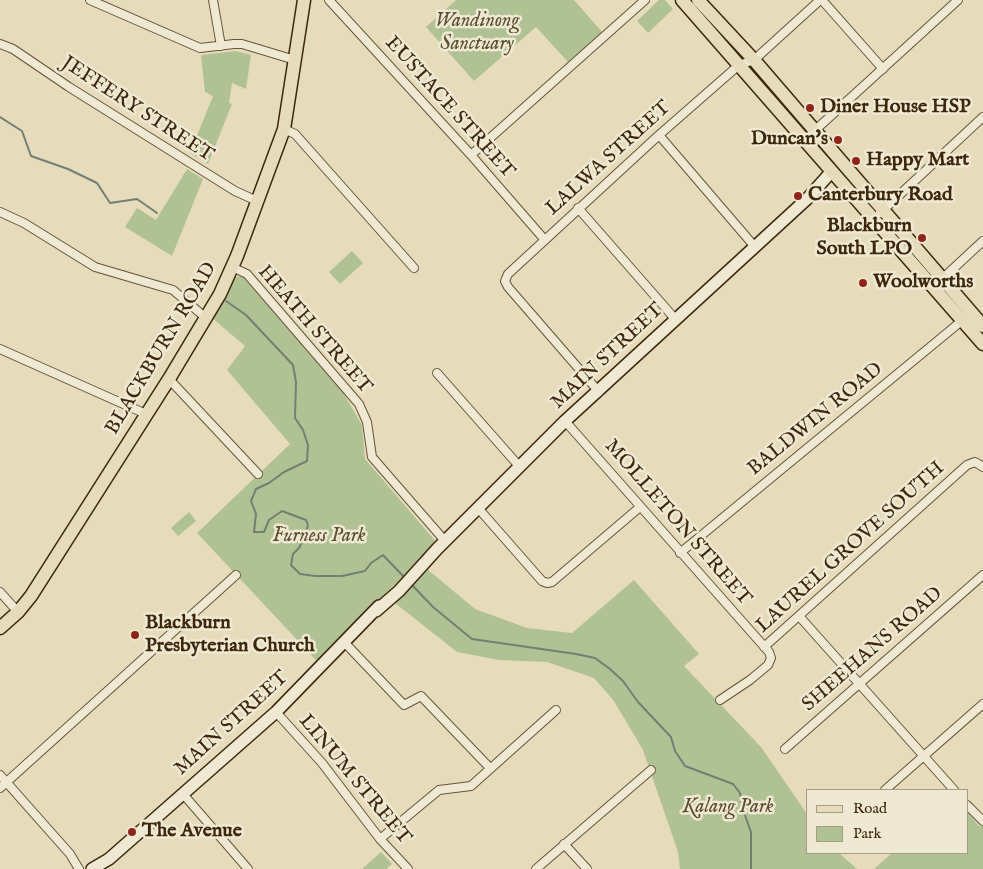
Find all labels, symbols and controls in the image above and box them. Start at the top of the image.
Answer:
park label: Wandinong Sanctuary [435,10,519,57]
street label: EUSTACE STREET [379,32,519,184]
street label: JEFFERY STREET [57,52,217,168]
place label: Diner House HSP [820,96,970,120]
street label: LALWA STREET [542,97,676,221]
marker: Diner House HSP [804,102,816,114]
place label: Duncan's [751,128,828,152]
marker: Duncan's [832,134,844,146]
place label: Happy Mart [866,149,969,173]
marker: Happy Mart [850,155,862,167]
place label: Canterbury Road [808,184,953,208]
marker: Canterbury Road [792,190,804,202]
place label: Blackburn South LPO [816,215,912,262]
marker: Blackburn South LPO [916,232,928,244]
street label: BLACKBURN ROAD [101,259,223,439]
street label: HEATH STREET [252,261,376,399]
place label: Woolworths [873,271,973,295]
marker: Woolworths [857,277,869,289]
street label: MAIN STREET [547,299,669,415]
street label: BALDWIN ROAD [744,358,888,482]
street label: MOLLETON STREET [598,435,756,611]
street label: LAUREL GROVE SOUTH [752,457,950,639]
park label: Furness Park [272,525,366,549]
street label: SHEEHANS ROAD [798,583,948,717]
place label: Blackburn Presbyterian Church [145,612,315,659]
marker: Blackburn Presbyterian Church [129,629,141,641]
street label: MAIN STREET [170,667,294,781]
street label: LINUM STREET [293,710,415,850]
legend [806,789,968,854]
park label: Kalang Park [682,796,774,820]
text: Road [853,799,887,818]
place label: The Avenue [142,820,242,844]
text: Park [853,824,882,843]
marker: The Avenue [126,826,138,838]

